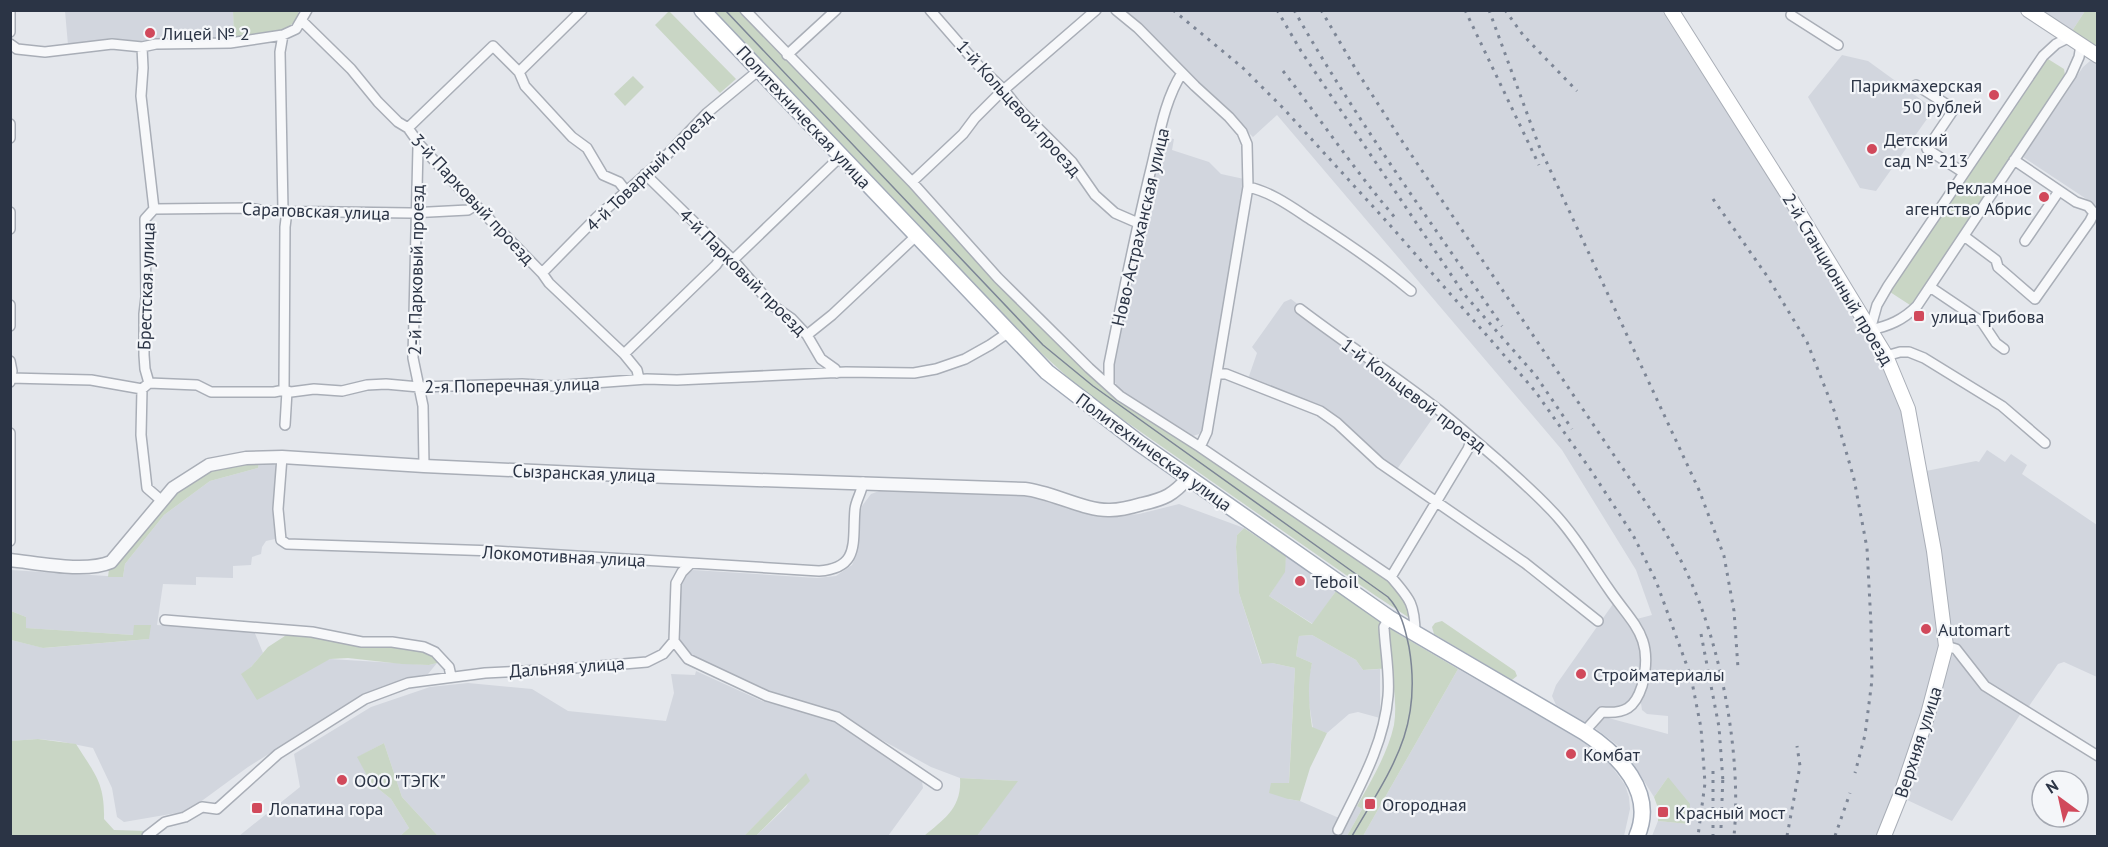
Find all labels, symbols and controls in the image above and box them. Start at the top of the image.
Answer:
place label: Лицей № 2 [161,22,250,45]
marker: Лицей № 2 [143,26,157,40]
street label: 1-й Кольцевой проезд [952,35,1087,181]
street label: Политехническая улица [732,41,876,193]
place label: Парикмахерская 50 рублей [1851,74,1982,118]
marker: Парикмахерская 50 рублей [1987,88,2001,102]
street label: 4-й Товарный проезд [581,103,717,236]
street label: Ново-Астраханская улица [1106,126,1174,328]
place label: Детский сад № 213 [1884,128,1968,172]
street label: 3-й Парковый проезд [406,129,540,270]
marker: Детский сад № 213 [1865,142,1879,156]
place label: Рекламное агентство Абрис [1905,176,2032,220]
street label: 2-й Парковый проезд [403,184,429,356]
street label: 2-й Станционный проезд [1777,189,1899,370]
marker: Рекламное агентство Абрис [2037,190,2051,204]
street label: Саратовская улица [242,197,390,225]
street label: 4-й Парковый проезд [674,203,812,341]
street label: Брестская улица [132,222,160,350]
place label: улица Грибова [1931,305,2044,328]
marker: улица Грибова [1912,309,1926,323]
street label: 1-й Кольцевой проезд [1337,333,1491,457]
street label: 2-я Поперечная улица [424,372,600,398]
street label: Политехническая улица [1071,388,1237,516]
street label: Сызранская улица [512,459,656,487]
street label: Локомотивная улица [481,540,646,572]
place label: Teboil [1312,570,1359,593]
marker: Teboil [1293,574,1307,588]
place label: Automart [1938,618,2010,641]
marker: Automart [1919,622,1933,636]
street label: Дальняя улица [508,651,626,683]
place label: Стройматериалы [1593,663,1725,686]
marker: Стройматериалы [1574,667,1588,681]
street label: Верхняя улица [1889,683,1947,801]
place label: Комбат [1583,743,1641,766]
marker: Комбат [1564,747,1578,761]
place label: ООО "ТЭГК" [354,769,446,792]
north arrow [2030,769,2090,829]
marker: ООО "ТЭГК" [335,773,349,787]
text: N [2042,775,2062,798]
place label: Огородная [1382,793,1467,816]
place label: Лопатина гора [268,797,384,820]
marker: Огородная [1363,797,1377,811]
marker: Лопатина гора [250,801,264,815]
place label: Красный мост [1675,801,1786,824]
marker: Красный мост [1656,805,1670,819]

